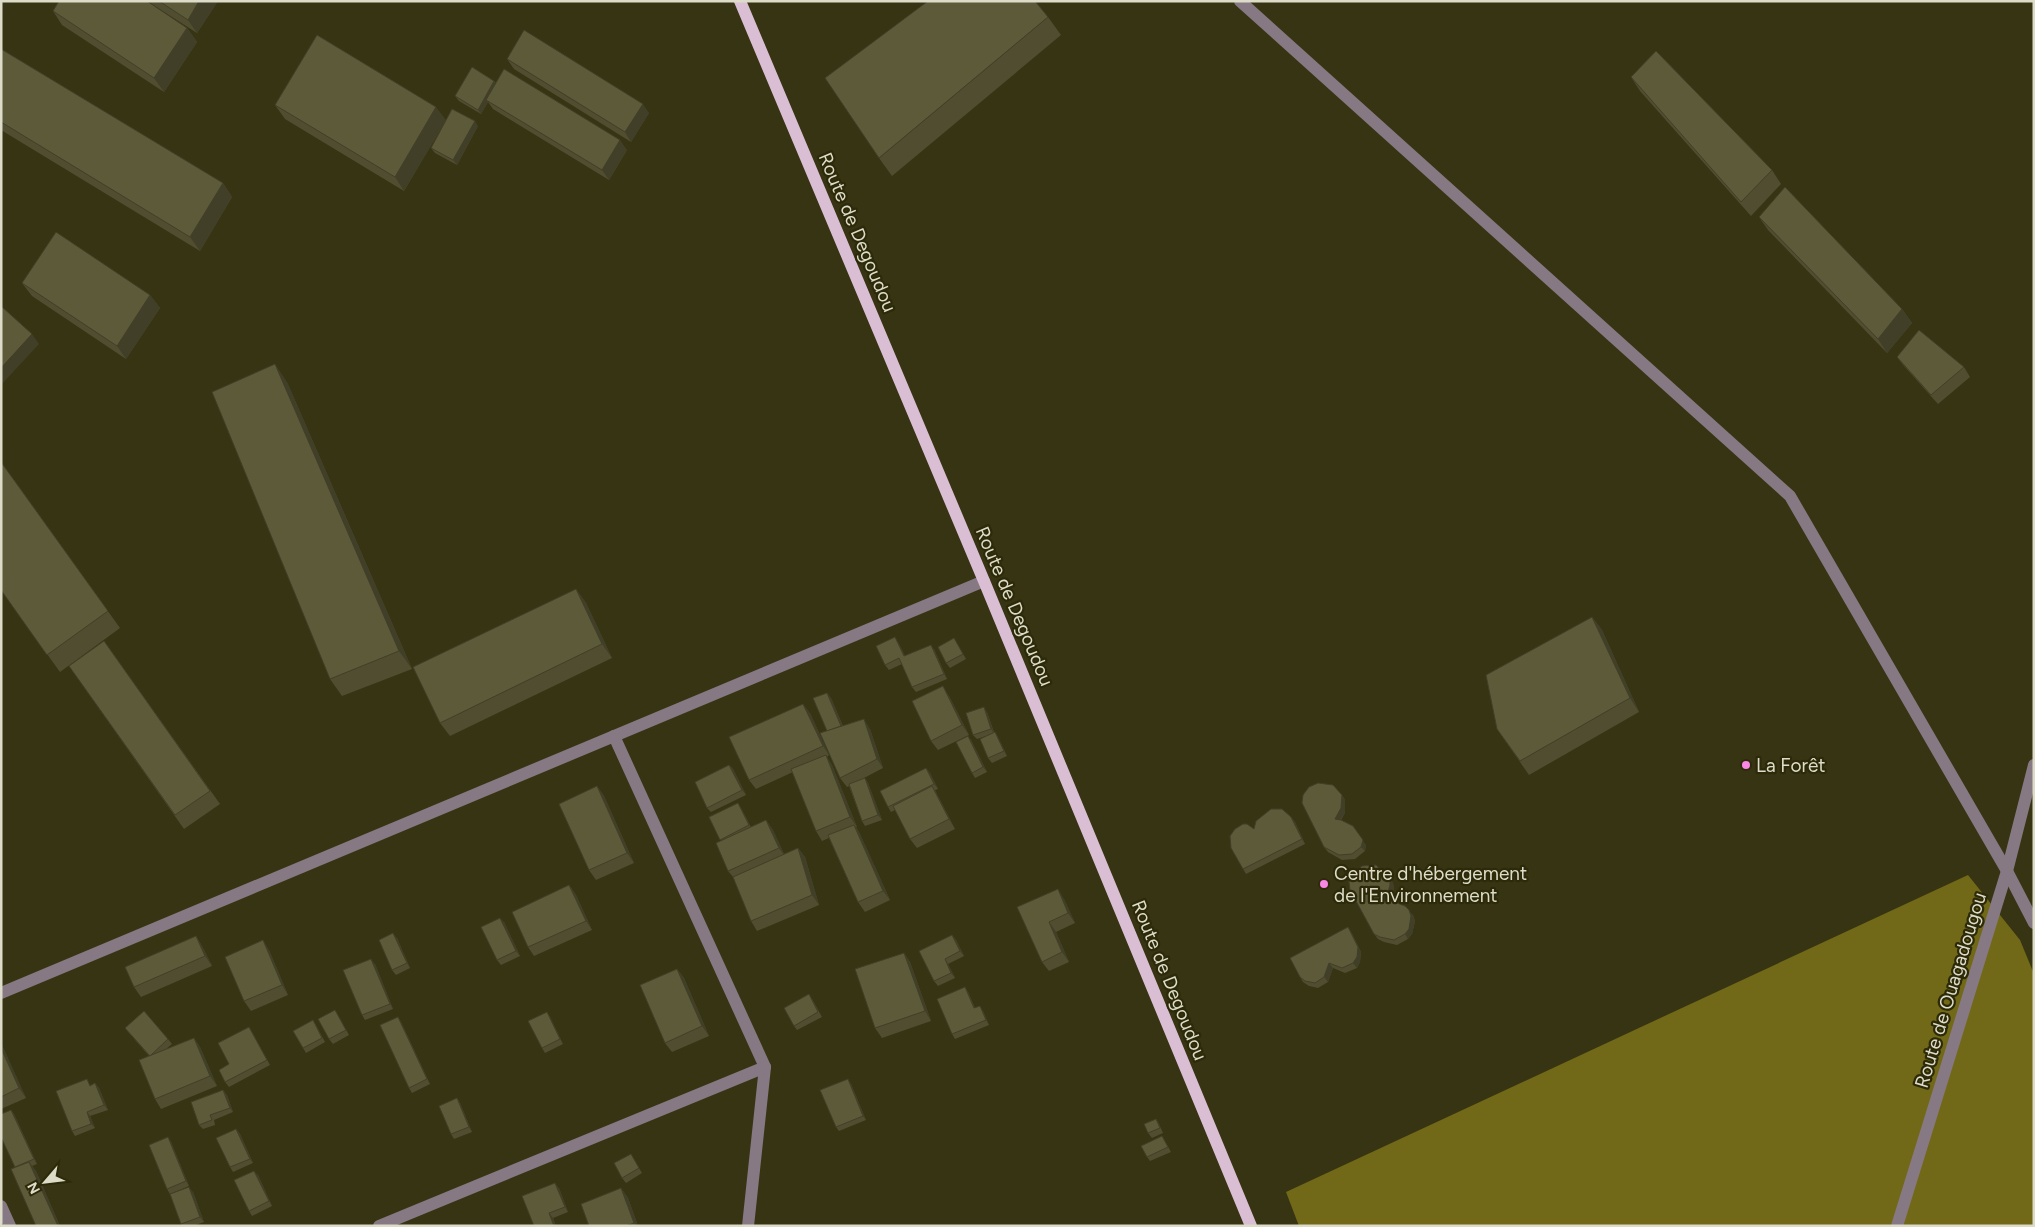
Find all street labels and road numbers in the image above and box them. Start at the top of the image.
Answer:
street label: Route de Degoudou [814,149,902,315]
street label: Route de Degoudou [971,523,1059,689]
street label: Route de Ouagadougou [1910,890,1991,1091]
street label: Route de Degoudou [1127,897,1212,1064]

